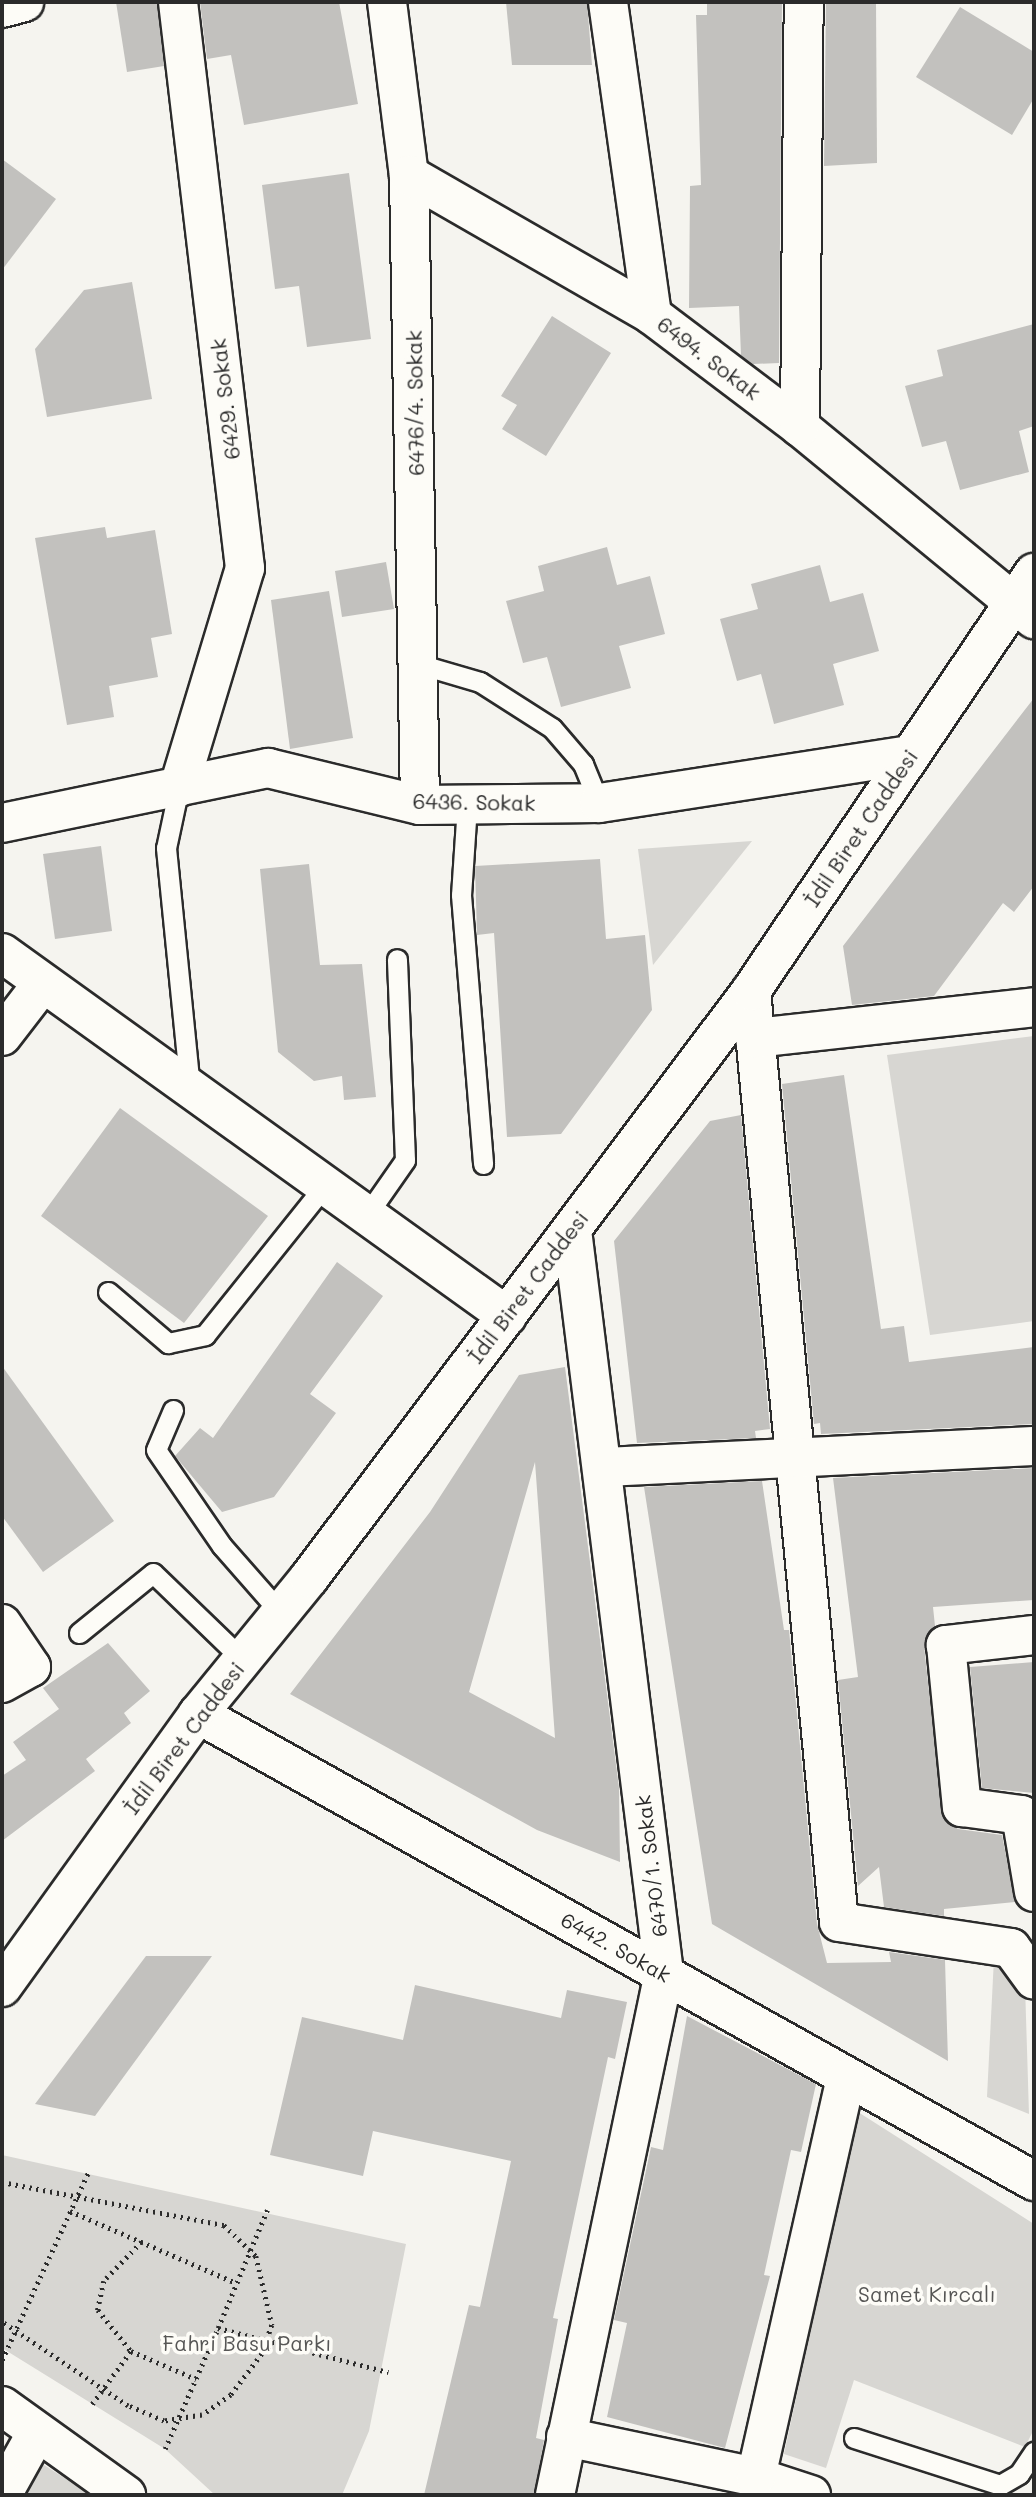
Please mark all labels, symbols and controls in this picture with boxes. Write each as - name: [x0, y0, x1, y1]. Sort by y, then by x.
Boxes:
- street label: 6494. Sokak: [653, 311, 765, 405]
- street label: 6476/4. Sokak: [401, 330, 429, 476]
- street label: 6429. Sokak: [205, 337, 245, 461]
- street label: İdil Biret Caddesi: [799, 745, 923, 911]
- street label: 6436. Sokak: [412, 788, 536, 816]
- street label: İdil Biret Caddesi: [463, 1206, 593, 1368]
- street label: İdil Biret Caddesi: [119, 1657, 249, 1819]
- street label: 6470/1. Sokak: [630, 1794, 672, 1938]
- street label: 6442. Sokak: [557, 1906, 675, 1988]
- park label: Samet Kırcalı: [858, 2281, 996, 2307]
- park label: Fahri Basu Parkı: [162, 2330, 332, 2356]

